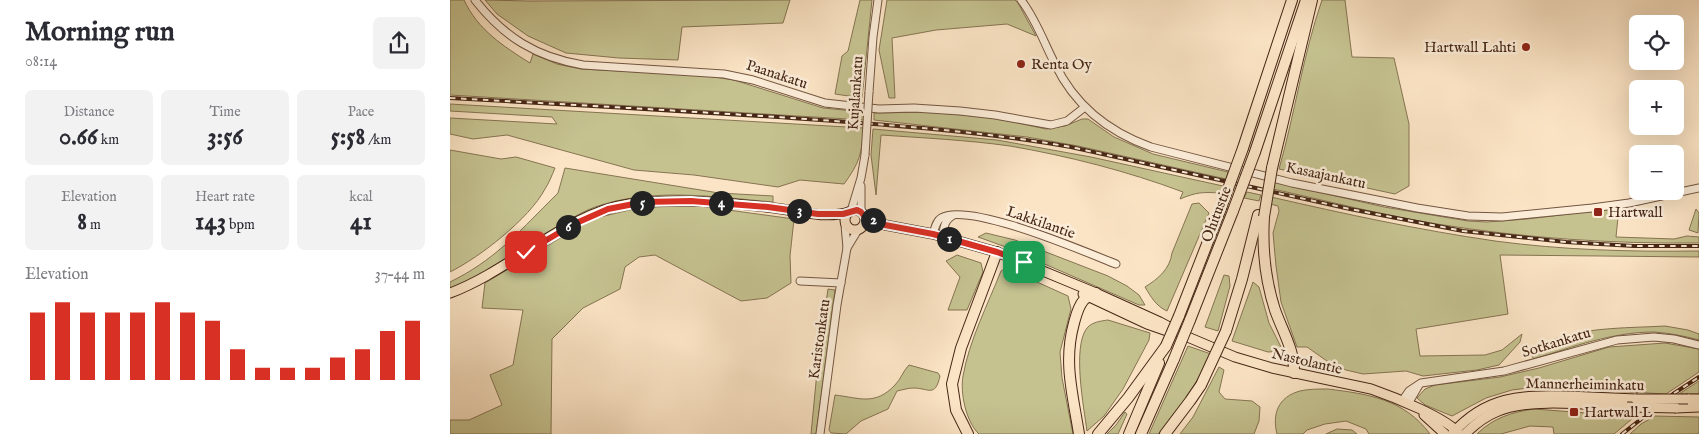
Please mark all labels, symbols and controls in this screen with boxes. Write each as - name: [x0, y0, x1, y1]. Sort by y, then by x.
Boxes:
- text: Morning run: [25, 15, 175, 50]
- map controls: [1629, 15, 1684, 200]
- button: locate: [1629, 15, 1684, 70]
- button: share: [373, 17, 425, 69]
- place label: Hartwall Lahti: [1424, 38, 1516, 57]
- marker: Hartwall Lahti: [1520, 41, 1532, 53]
- text: 08:14: [25, 52, 57, 72]
- street label: Kujalankatu: [843, 55, 868, 131]
- place label: Renta Oy: [1031, 55, 1093, 74]
- street label: Paanakatu: [744, 56, 810, 93]
- marker: Renta Oy: [1015, 58, 1027, 70]
- button: +: [1629, 80, 1684, 135]
- text: Distance: [64, 103, 114, 121]
- text: Time: [209, 103, 241, 121]
- text: Pace: [348, 103, 374, 121]
- text: 0.66: [59, 121, 98, 153]
- text: 3:56: [207, 121, 243, 153]
- text: 5:58: [331, 121, 365, 153]
- text: km: [98, 131, 119, 149]
- text: /km: [365, 131, 391, 149]
- button: −: [1629, 145, 1684, 200]
- street label: Kasaajankatu: [1284, 158, 1368, 193]
- street label: Ohitustie: [1197, 183, 1236, 245]
- text: Elevation: [61, 188, 117, 206]
- text: Heart rate: [195, 188, 255, 206]
- text: kcal: [349, 188, 373, 206]
- pin: 5: [630, 190, 654, 216]
- pin: 4: [708, 190, 734, 216]
- text: 5: [640, 194, 645, 212]
- text: 4: [718, 194, 725, 212]
- pin: 3: [786, 198, 812, 224]
- text: 3: [797, 202, 802, 220]
- street label: Lakkilantie: [1004, 202, 1078, 243]
- place label: Hartwall: [1608, 203, 1663, 222]
- text: 8: [77, 206, 87, 238]
- text: 143: [195, 206, 226, 238]
- text: 41: [350, 206, 372, 238]
- marker: Hartwall: [1592, 206, 1604, 218]
- pin: 2: [860, 208, 886, 232]
- text: 2: [870, 211, 877, 229]
- pin: 6: [556, 214, 580, 240]
- text: m: [87, 216, 101, 234]
- text: bpm: [226, 216, 255, 234]
- text: 6: [566, 218, 571, 236]
- pin: 1: [936, 226, 962, 252]
- text: 1: [947, 230, 952, 248]
- pin: [505, 231, 547, 273]
- icon: check: [512, 238, 540, 266]
- pin: [1003, 241, 1045, 283]
- icon: arrive: [1010, 248, 1038, 276]
- text: Elevation: [25, 265, 88, 285]
- text: 37–44 m: [375, 265, 425, 285]
- street label: Karistonkatu: [804, 298, 835, 380]
- street label: Sotkankatu: [1519, 323, 1593, 362]
- street label: Nastolantie: [1270, 344, 1344, 379]
- street label: Mannerheiminkatu: [1525, 374, 1645, 395]
- place label: Hartwall L: [1584, 403, 1653, 422]
- marker: Hartwall L: [1568, 406, 1580, 418]

